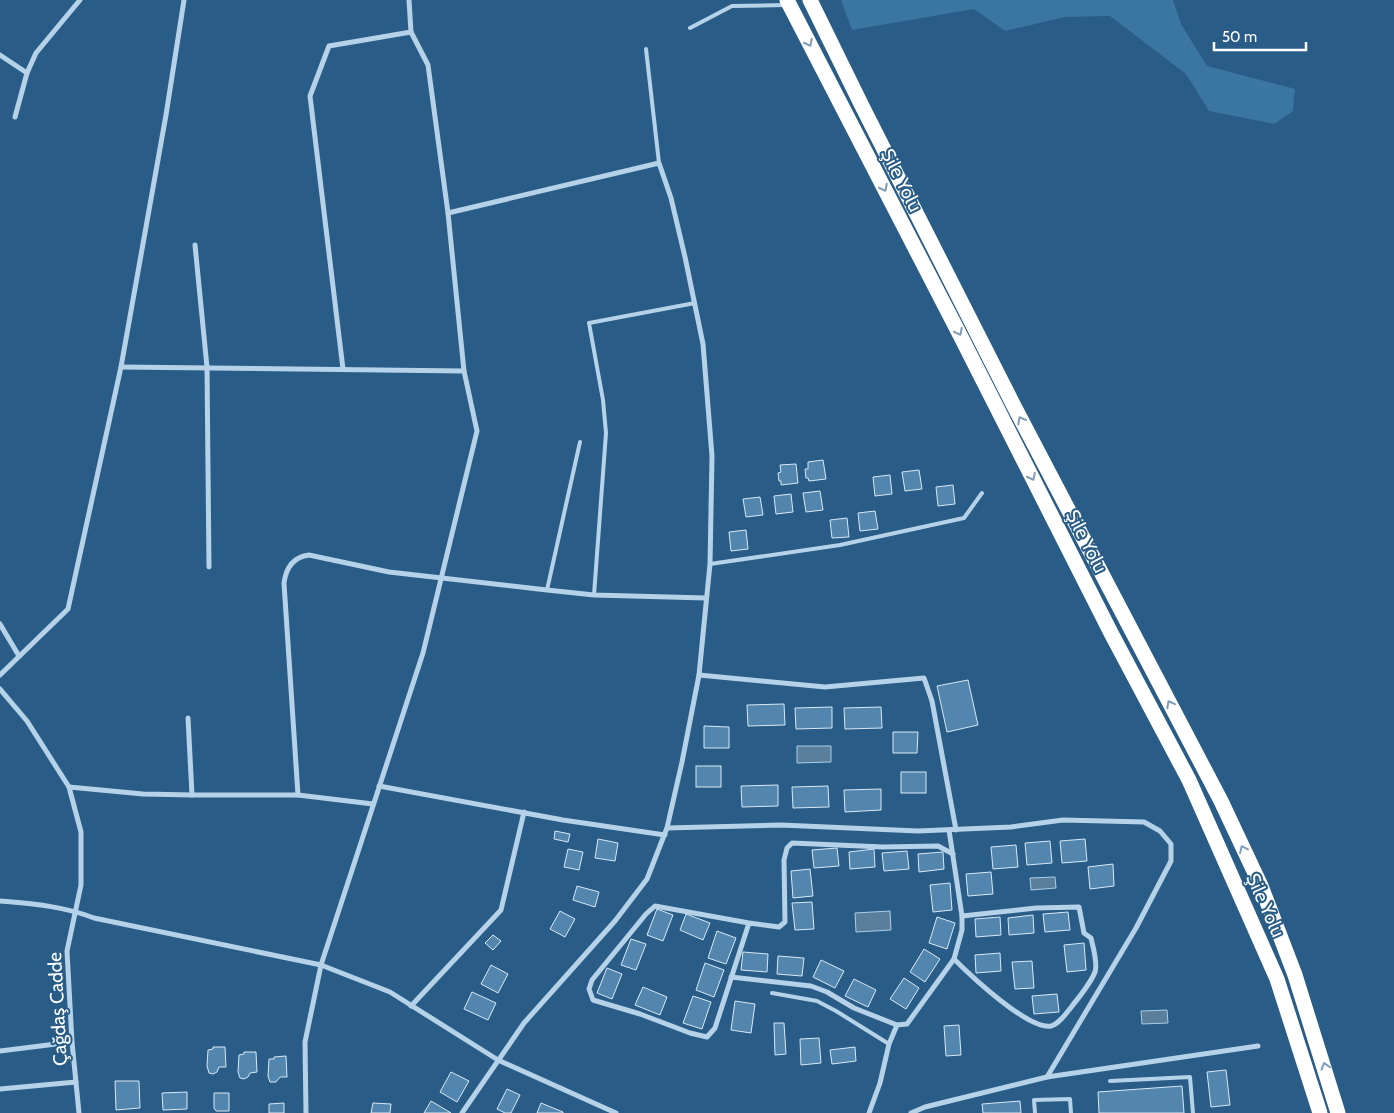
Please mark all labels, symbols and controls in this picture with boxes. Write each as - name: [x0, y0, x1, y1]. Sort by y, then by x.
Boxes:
- scale bar: [1214, 20, 1306, 52]
- text: 50 m: [1222, 28, 1257, 46]
- one-way arrow: [803, 38, 813, 47]
- street label: Şile Yolu: [876, 145, 927, 216]
- one-way arrow: [878, 182, 888, 191]
- one-way arrow: [953, 327, 963, 336]
- one-way arrow: [1017, 417, 1027, 426]
- one-way arrow: [1026, 472, 1036, 481]
- street label: Şile Yolu: [1061, 506, 1112, 577]
- one-way arrow: [1166, 700, 1176, 709]
- one-way arrow: [1239, 845, 1249, 854]
- street label: Şile Yolu: [1241, 870, 1290, 941]
- street label: Çağdaş Cadde: [43, 951, 72, 1066]
- one-way arrow: [1320, 1063, 1330, 1071]

